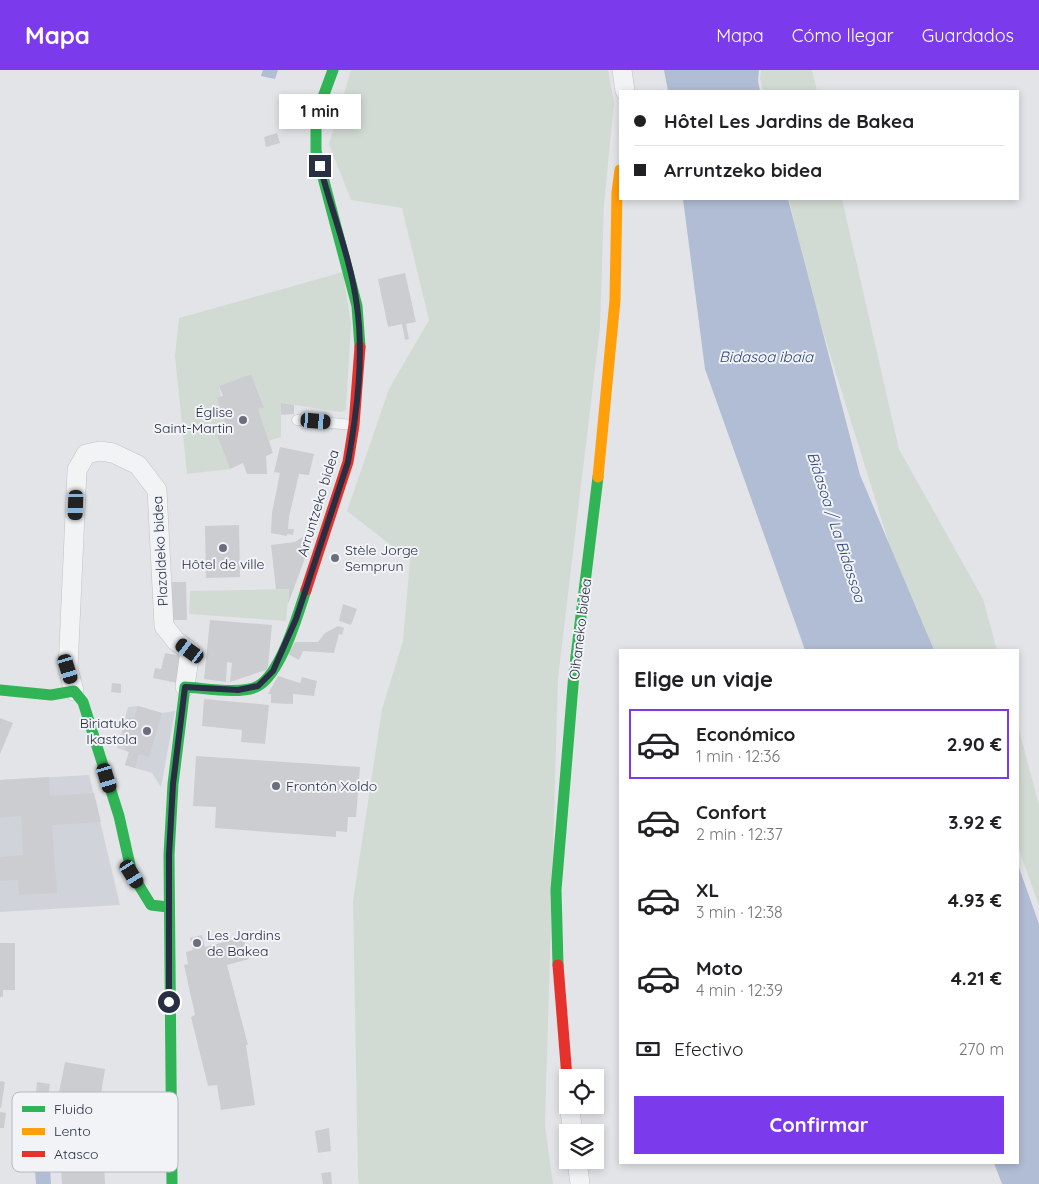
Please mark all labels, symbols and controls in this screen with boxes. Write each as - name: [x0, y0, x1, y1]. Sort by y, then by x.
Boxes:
- text: Mapa: [25, 20, 90, 50]
- text: Mapa: [716, 24, 764, 47]
- text: Cómo llegar: [792, 24, 894, 47]
- text: Guardados: [922, 24, 1014, 47]
- callout: 1 min: [279, 93, 361, 128]
- text: 1 min: [301, 101, 339, 121]
- text: Hôtel Les Jardins de Bakea: [664, 109, 914, 133]
- route end: [309, 155, 331, 177]
- text: Arruntzeko bidea: [664, 158, 822, 182]
- water label: Bidasoa ibaia: [719, 347, 814, 366]
- place label: Église Saint-Martin: [154, 403, 233, 437]
- car: [300, 412, 331, 430]
- marker: Église Saint-Martin: [237, 414, 249, 426]
- street label: Arruntzeko bidea: [293, 447, 343, 559]
- water label: Bidasoa / La Bidassoa: [803, 449, 870, 605]
- car: [67, 490, 84, 520]
- street label: Plazaldeko bidea: [148, 495, 172, 607]
- place label: Stèle Jorge Semprun: [345, 541, 418, 575]
- marker: Hôtel de ville: [217, 542, 229, 554]
- marker: Stèle Jorge Semprun: [329, 552, 341, 564]
- place label: Hôtel de ville: [182, 555, 265, 573]
- street label: Oihaneko bidea: [565, 577, 595, 681]
- car: [173, 636, 206, 666]
- car: [56, 652, 79, 686]
- text: Elige un viaje: [634, 665, 773, 693]
- place label: Biriatuko Ikastola: [80, 714, 137, 748]
- icon: car: [636, 722, 681, 767]
- text: Económico: [696, 722, 795, 746]
- marker: Biriatuko Ikastola: [141, 725, 153, 737]
- text: 2.90 €: [947, 732, 1002, 756]
- text: 1 min · 12:36: [696, 746, 780, 766]
- car: [95, 761, 118, 795]
- place label: Frontón Xoldo: [286, 777, 377, 795]
- marker: Frontón Xoldo: [270, 780, 282, 792]
- icon: car: [636, 800, 681, 845]
- text: Confort: [696, 800, 767, 824]
- text: 3.92 €: [948, 810, 1002, 834]
- text: 2 min · 12:37: [696, 824, 783, 844]
- car: [117, 857, 146, 891]
- icon: car: [636, 878, 681, 923]
- text: XL: [696, 878, 719, 902]
- text: 4.93 €: [948, 888, 1002, 912]
- text: 3 min · 12:38: [696, 902, 783, 922]
- place label: Les Jardins de Bakea: [207, 926, 280, 960]
- marker: Les Jardins de Bakea: [191, 937, 203, 949]
- icon: car: [636, 956, 681, 1001]
- text: Moto: [696, 956, 743, 980]
- text: 4.21 €: [951, 966, 1002, 990]
- text: 4 min · 12:39: [696, 980, 783, 1000]
- route start: [158, 991, 180, 1013]
- icon: cash: [634, 1035, 662, 1063]
- text: Efectivo: [674, 1037, 743, 1061]
- text: 270 m: [959, 1039, 1004, 1059]
- map controls: [559, 1069, 604, 1169]
- button: locate: [559, 1069, 604, 1114]
- legend: [12, 1092, 178, 1172]
- button: Confirmar: [634, 1096, 1004, 1154]
- text: Fluido: [54, 1100, 93, 1118]
- text: Lento: [54, 1122, 91, 1140]
- button: layers: [559, 1124, 604, 1169]
- text: Atasco: [54, 1145, 99, 1163]

